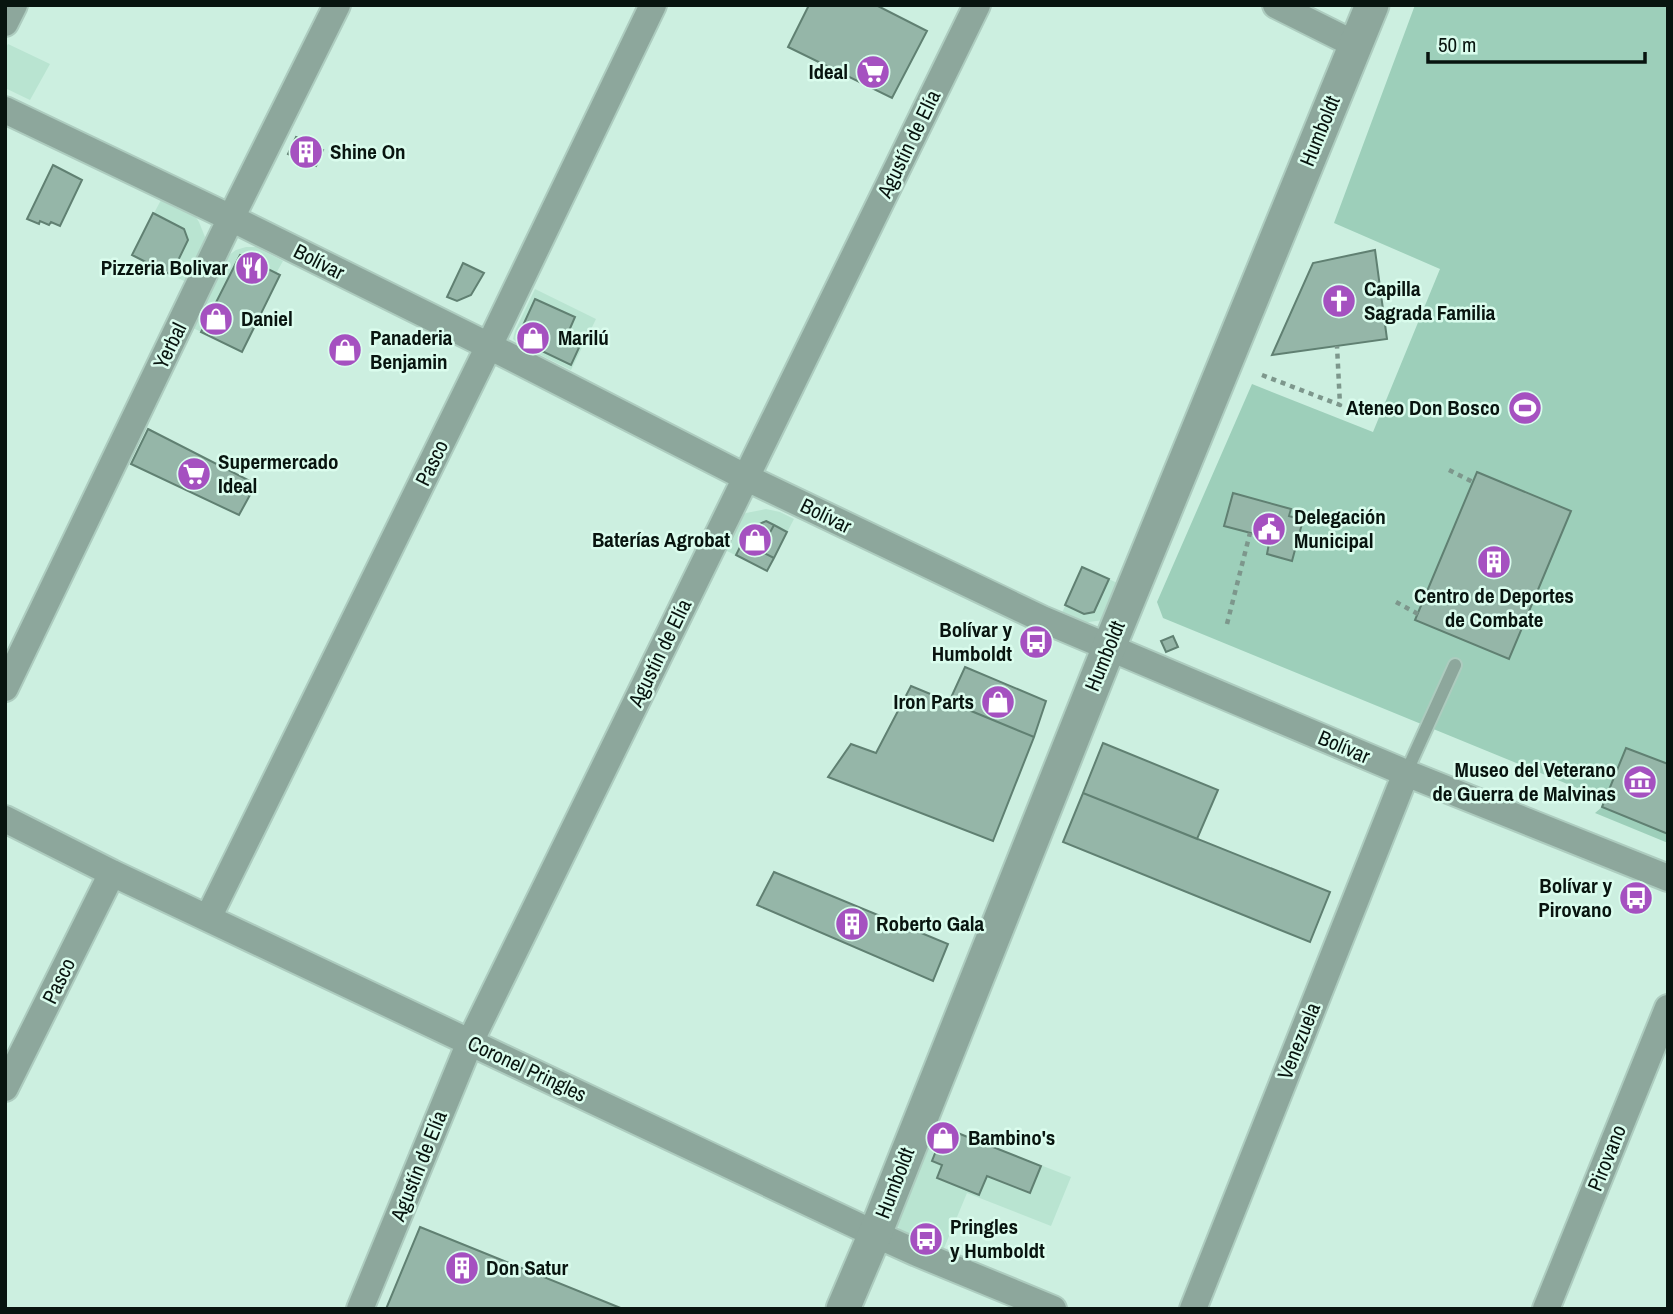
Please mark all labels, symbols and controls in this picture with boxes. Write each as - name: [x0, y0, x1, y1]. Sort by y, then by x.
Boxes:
- scale bar: [1428, 21, 1645, 65]
- text: 50 m: [1438, 30, 1476, 59]
- supermarket icon: Ideal: [854, 53, 892, 91]
- place label: Ideal: [809, 57, 848, 86]
- street label: Agustín de Elía: [869, 85, 947, 204]
- street label: Humboldt: [1292, 91, 1347, 170]
- building icon: Shine On: [287, 133, 325, 171]
- place label: Shine On: [330, 137, 406, 166]
- street label: Bolívar: [289, 236, 350, 287]
- restaurant icon: Pizzeria Bolivar: [233, 249, 271, 287]
- place label: Pizzeria Bolivar: [101, 253, 228, 282]
- place label: Capilla Sagrada Familia: [1364, 274, 1496, 327]
- church icon: Capilla Sagrada Familia: [1320, 282, 1358, 320]
- shop icon: Daniel: [197, 300, 235, 338]
- place label: Daniel: [241, 304, 293, 333]
- street label: Yerbal: [146, 318, 193, 374]
- shop icon: Marilú: [514, 319, 552, 357]
- place label: Panaderia Benjamin: [370, 323, 453, 376]
- place label: Marilú: [558, 323, 609, 352]
- shop icon: Panaderia Benjamin: [326, 331, 364, 369]
- sports icon: Ateneo Don Bosco: [1506, 389, 1544, 427]
- place label: Ateneo Don Bosco: [1346, 393, 1500, 422]
- street label: Pasco: [408, 435, 455, 491]
- place label: Supermercado Ideal: [218, 447, 339, 500]
- supermarket icon: Supermercado Ideal: [175, 455, 213, 493]
- street label: Bolívar: [796, 491, 857, 540]
- place label: Delegación Municipal: [1294, 502, 1386, 555]
- public building icon: Delegación Municipal: [1250, 510, 1288, 548]
- shop icon: Baterías Agrobat: [736, 521, 774, 559]
- place label: Baterías Agrobat: [592, 525, 730, 554]
- building icon: Centro de Deportes de Combate: [1475, 543, 1513, 581]
- place label: Centro de Deportes de Combate: [1414, 581, 1574, 634]
- street label: Agustín de Elía: [620, 594, 698, 713]
- place label: Bolívar y Humboldt: [932, 615, 1012, 668]
- street label: Humboldt: [1077, 616, 1132, 695]
- bus stop icon: Bolívar y Humboldt: [1017, 623, 1055, 661]
- shop icon: Iron Parts: [979, 683, 1017, 721]
- place label: Iron Parts: [894, 687, 974, 716]
- street label: Bolívar: [1314, 723, 1375, 770]
- place label: Museo del Veterano de Guerra de Malvinas: [1432, 755, 1616, 808]
- museum icon: Museo del Veterano de Guerra de Malvinas: [1621, 763, 1659, 801]
- place label: Bolívar y Pirovano: [1538, 871, 1612, 924]
- bus stop icon: Bolívar y Pirovano: [1617, 879, 1655, 917]
- building icon: Roberto Gala: [833, 905, 871, 943]
- place label: Roberto Gala: [876, 909, 985, 938]
- street label: Pasco: [35, 953, 82, 1009]
- street label: Venezuela: [1270, 998, 1327, 1084]
- street label: Coronel Pringles: [463, 1028, 591, 1109]
- street label: Agustín de Elía: [383, 1106, 454, 1226]
- shop icon: Bambino's: [924, 1119, 962, 1157]
- street label: Pirovano: [1580, 1120, 1633, 1195]
- place label: Bambino's: [968, 1123, 1055, 1152]
- street label: Humboldt: [868, 1143, 921, 1222]
- place label: Pringles y Humboldt: [950, 1212, 1045, 1265]
- bus stop icon: Pringles y Humboldt: [907, 1220, 945, 1258]
- building icon: Don Satur: [443, 1249, 481, 1287]
- place label: Don Satur: [486, 1253, 569, 1282]

